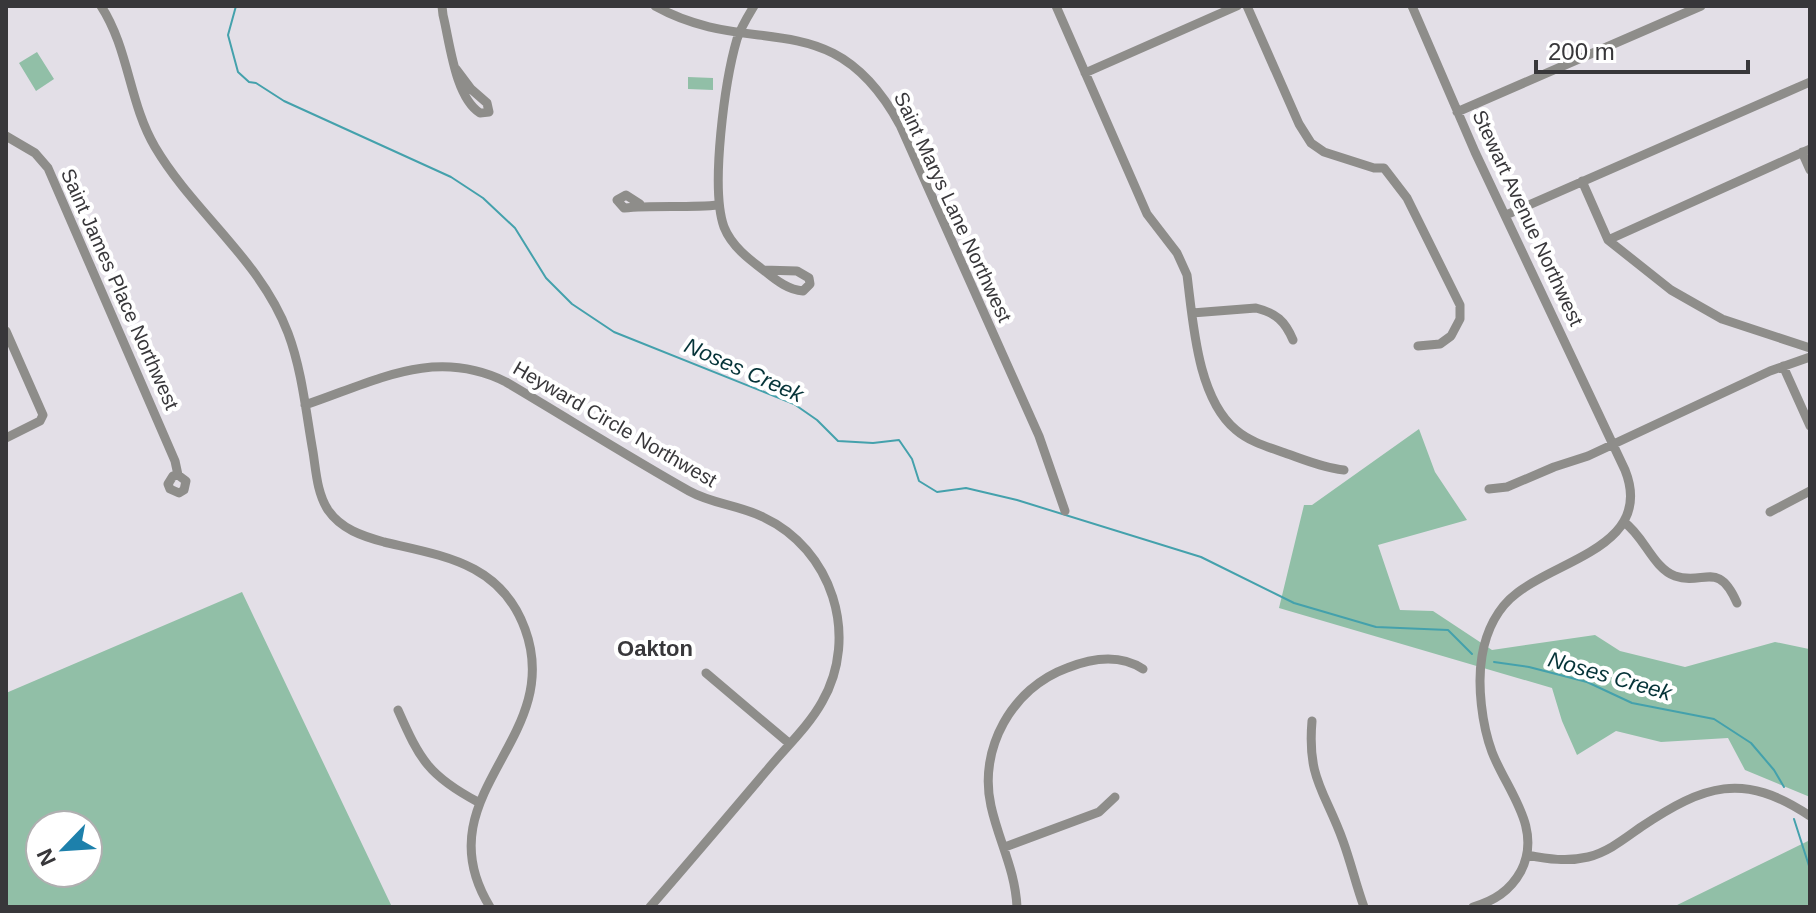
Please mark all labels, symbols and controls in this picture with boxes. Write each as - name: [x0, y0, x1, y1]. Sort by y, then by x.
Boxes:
- scale bar: [1536, 24, 1748, 74]
- text: 200 m: [1548, 38, 1615, 65]
- street label: Saint Marys Lane Northwest: [890, 89, 1016, 326]
- street label: Stewart Avenue Northwest: [1468, 107, 1588, 330]
- street label: Saint James Place Northwest: [57, 165, 183, 413]
- water label: Noses Creek: [681, 333, 808, 408]
- street label: Heyward Circle Northwest: [509, 357, 721, 492]
- district label: Oakton: [617, 636, 693, 661]
- water label: Noses Creek: [1545, 646, 1676, 706]
- north arrow: [24, 809, 104, 889]
- text: N: [32, 845, 61, 870]

